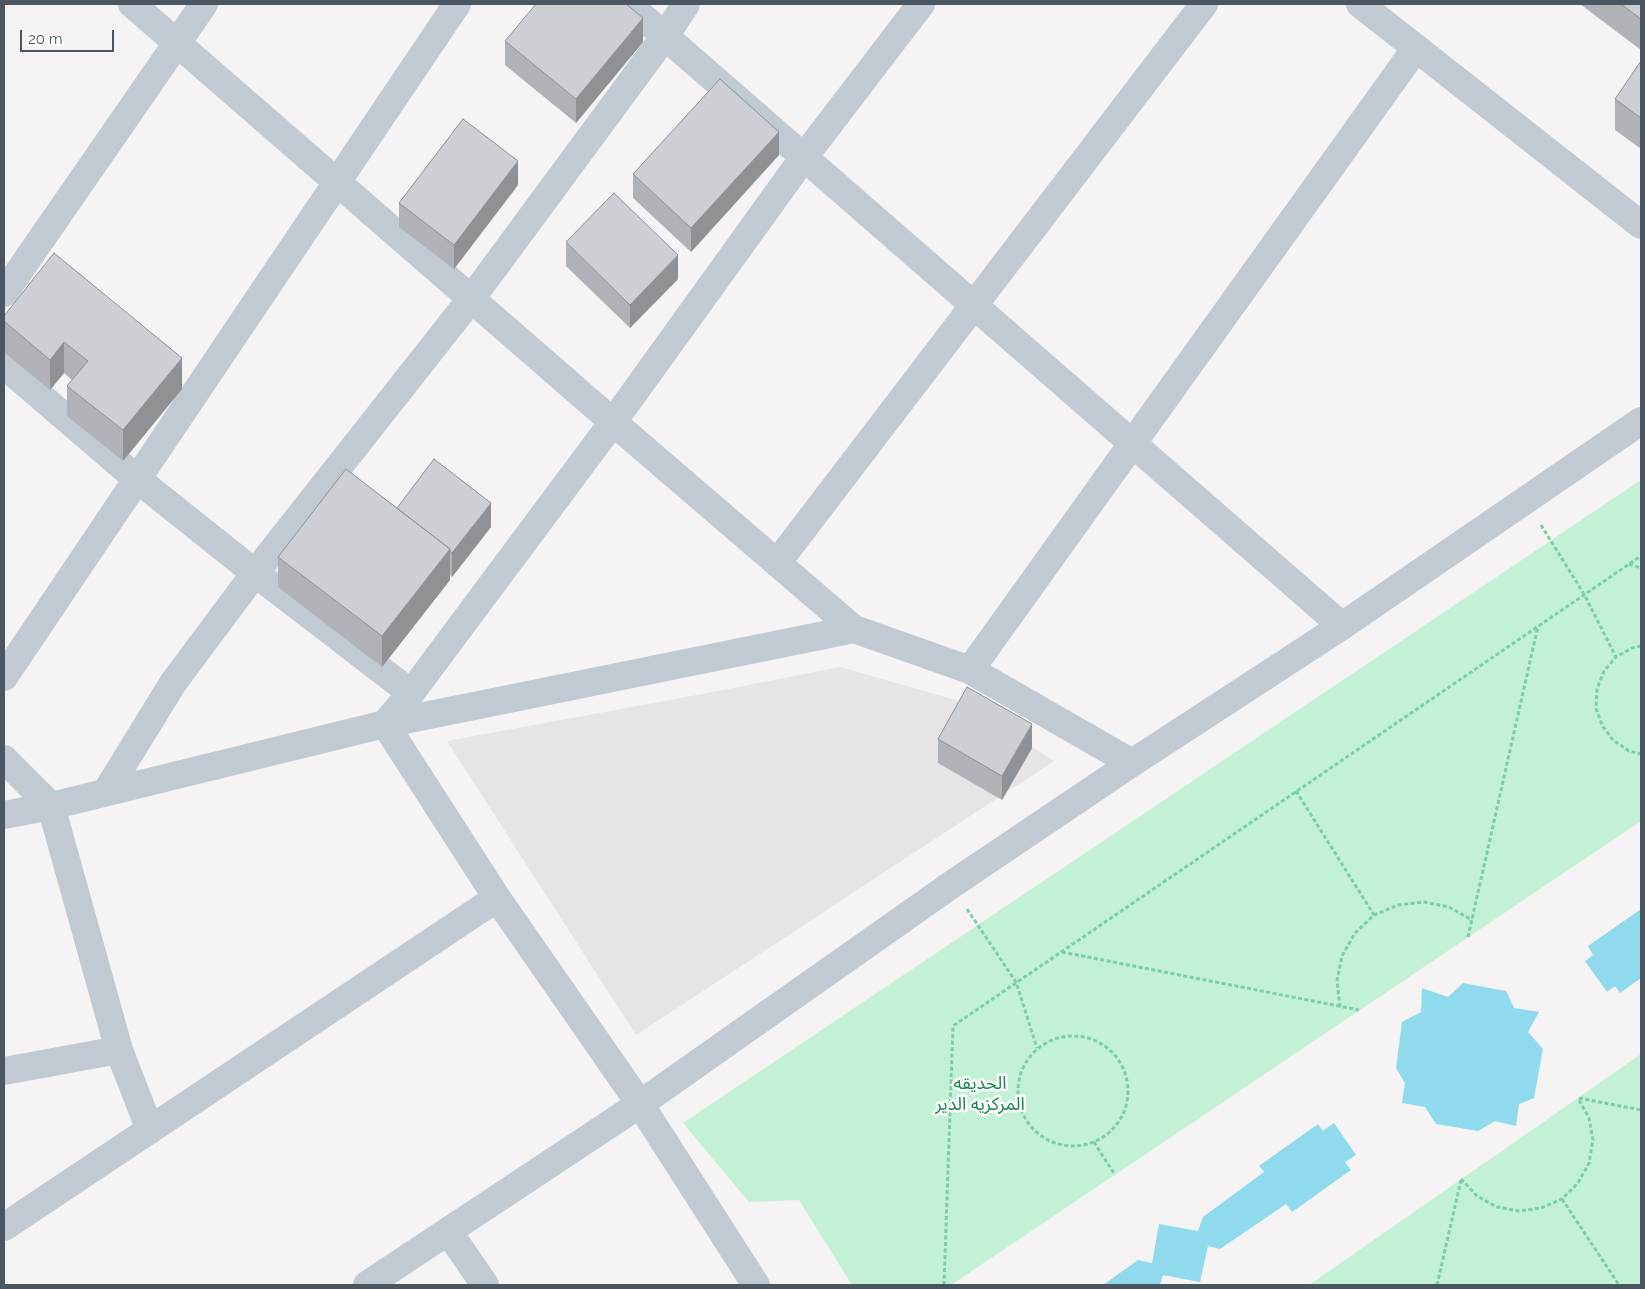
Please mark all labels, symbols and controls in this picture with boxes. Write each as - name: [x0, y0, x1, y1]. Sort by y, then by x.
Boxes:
- scale bar: [22, 20, 116, 52]
- text: 20 m: [28, 30, 63, 48]
- park label: الحديقه المركزيه الدير: [935, 1073, 1025, 1116]

